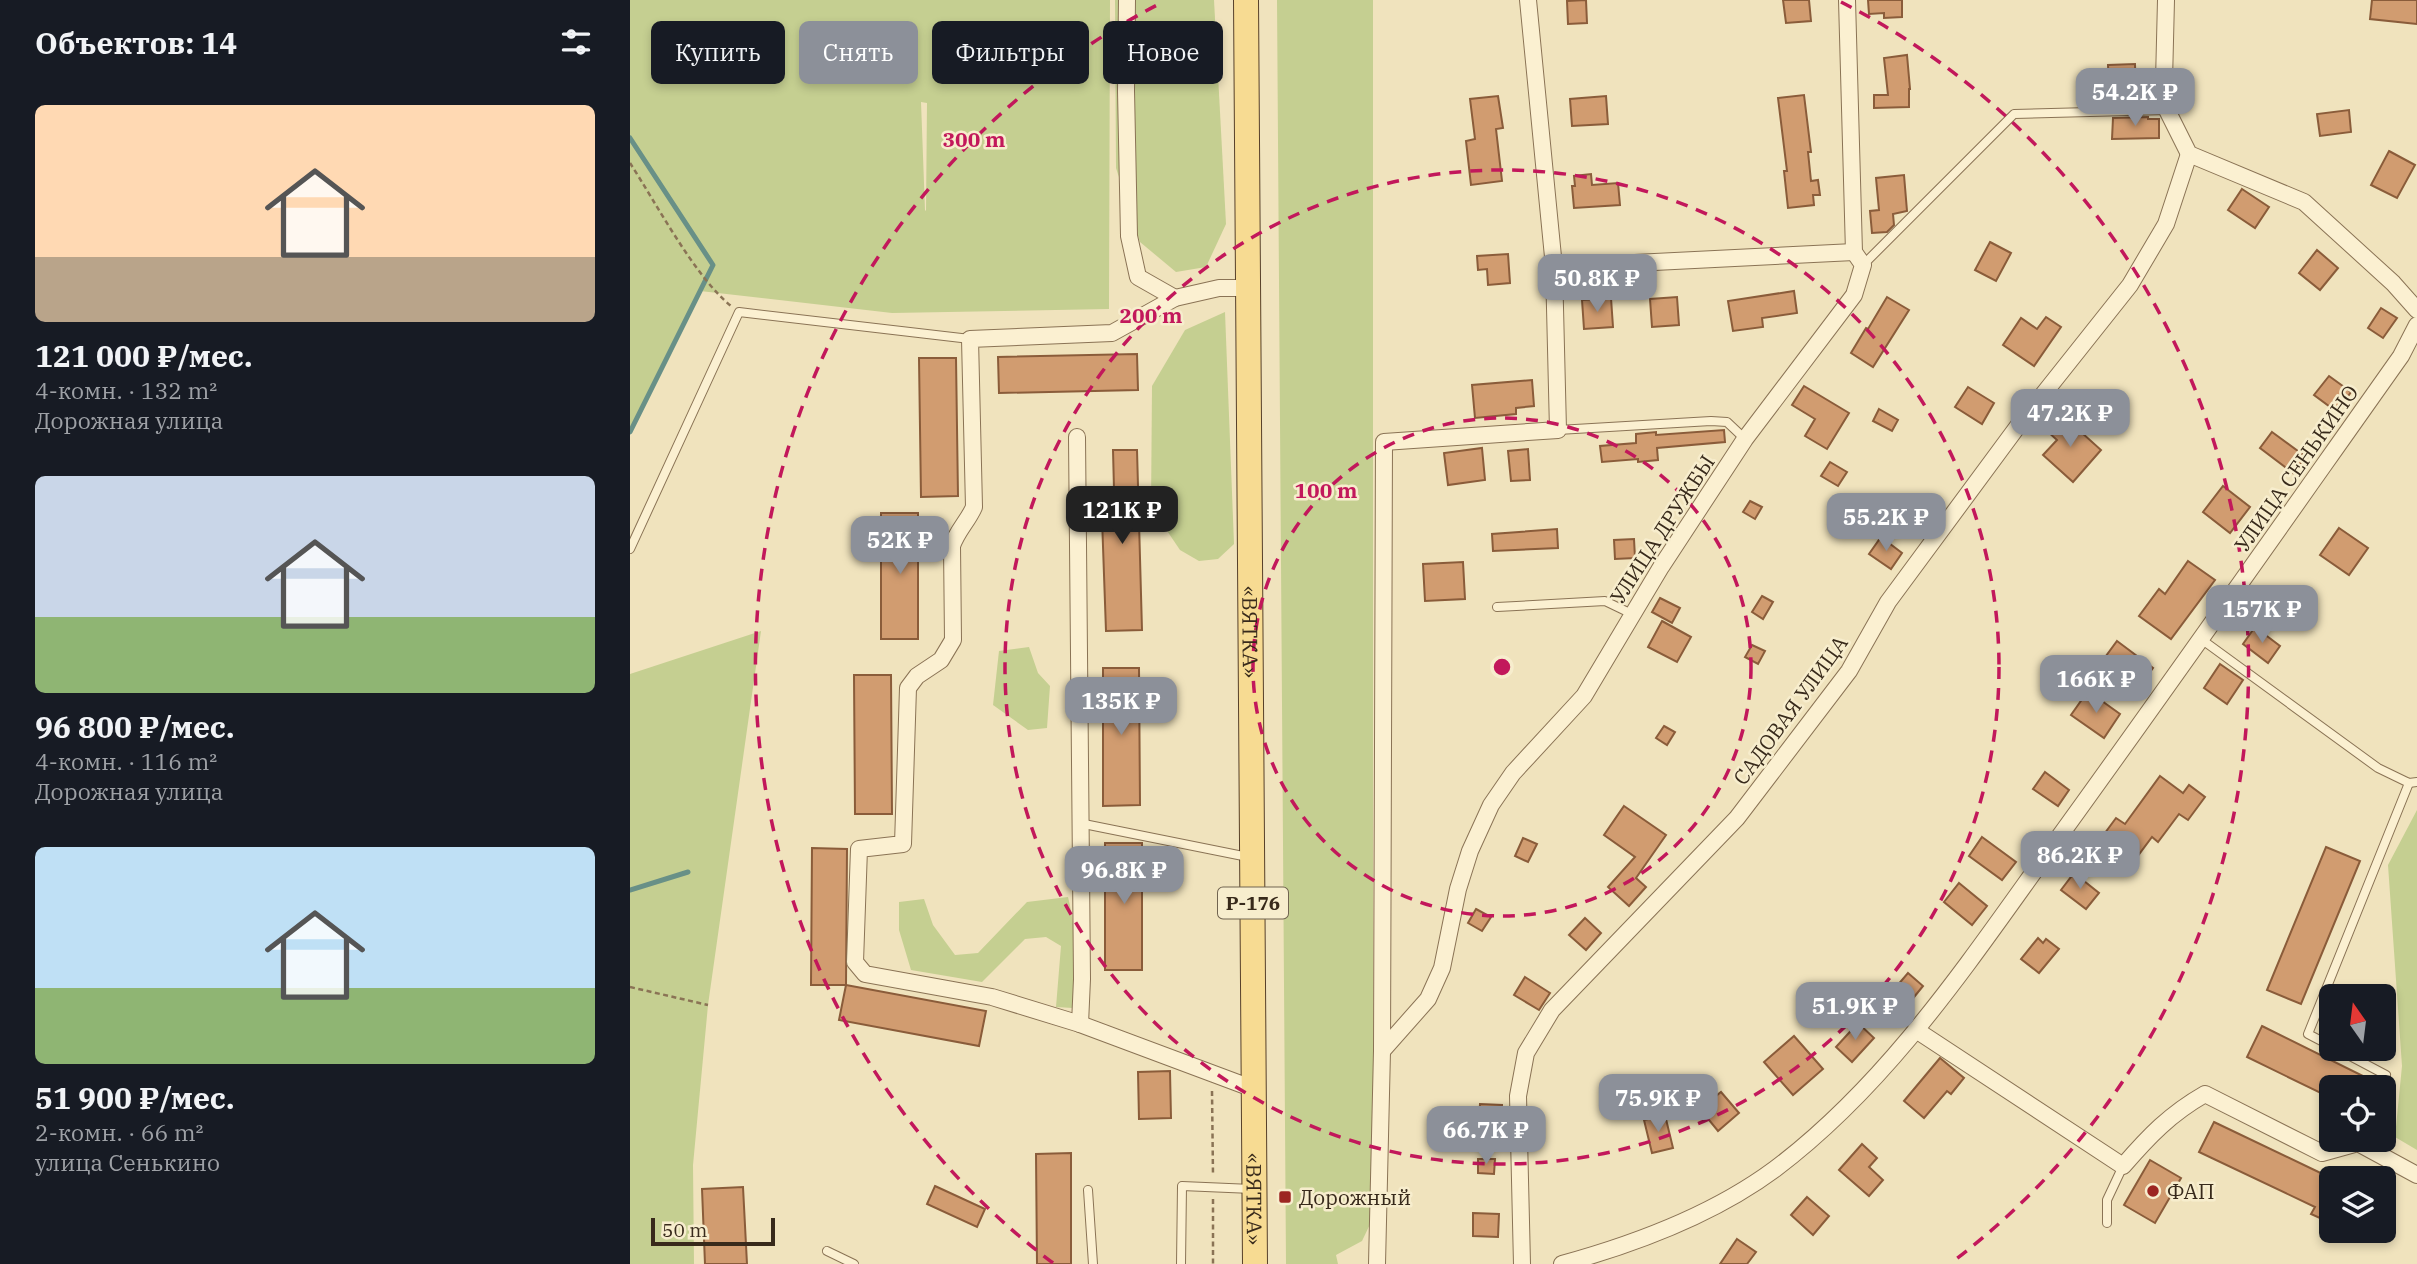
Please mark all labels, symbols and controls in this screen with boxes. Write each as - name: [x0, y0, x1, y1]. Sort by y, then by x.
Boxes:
- chip: Купить: [651, 21, 785, 84]
- chip: Снять: [799, 21, 918, 84]
- chip: Фильтры: [932, 21, 1089, 84]
- chip: Новое: [1103, 21, 1223, 84]
- text: Объектов: 14: [35, 23, 237, 62]
- icon: filters: [557, 23, 595, 61]
- pin: 54.2K ₽: [2070, 68, 2200, 128]
- text: 54.2K ₽: [2092, 76, 2178, 106]
- text: 300 m: [942, 125, 1006, 153]
- icon: home: [252, 150, 378, 276]
- pin: 50.8K ₽: [1532, 254, 1662, 314]
- text: 50.8K ₽: [1554, 262, 1640, 292]
- text: 200 m: [1119, 301, 1183, 329]
- text: 121 000 ₽/мес.: [35, 336, 252, 375]
- text: 4-комн. · 132 m²: [35, 375, 217, 405]
- street label: УЛИЦА СЕНЬКИНО: [2228, 379, 2364, 557]
- pin: 47.2K ₽: [2005, 390, 2135, 449]
- text: 47.2K ₽: [2027, 397, 2113, 427]
- text: Дорожная улица: [35, 405, 223, 435]
- street label: УЛИЦА ДРУЖБЫ: [1603, 449, 1721, 609]
- text: 100 m: [1294, 476, 1358, 504]
- pin: 121K ₽: [1065, 486, 1179, 546]
- text: 121K ₽: [1082, 494, 1162, 524]
- pin: 55.2K ₽: [1821, 494, 1951, 553]
- text: 55.2K ₽: [1843, 501, 1929, 531]
- pin: 52K ₽: [851, 516, 949, 576]
- icon: home: [252, 521, 378, 647]
- text: 52K ₽: [867, 524, 933, 554]
- street label: «ВЯТКА»: [1236, 586, 1265, 678]
- pin: 157K ₽: [2205, 586, 2319, 645]
- text: 157K ₽: [2222, 593, 2302, 623]
- street label: САДОВАЯ УЛИЦА: [1726, 629, 1854, 790]
- centre of rings: [1490, 655, 1514, 679]
- pin: 166K ₽: [2039, 656, 2153, 715]
- text: 166K ₽: [2056, 663, 2136, 693]
- pin: 135K ₽: [1064, 678, 1178, 737]
- text: 135K ₽: [1081, 685, 1161, 715]
- text: 96 800 ₽/мес.: [35, 707, 234, 746]
- text: 4-комн. · 116 m²: [35, 746, 217, 776]
- text: Дорожная улица: [35, 776, 223, 806]
- pin: 86.2K ₽: [2015, 832, 2145, 891]
- text: 86.2K ₽: [2037, 839, 2123, 869]
- pin: 96.8K ₽: [1059, 846, 1189, 906]
- text: 96.8K ₽: [1081, 854, 1167, 884]
- road number: Р-176: [1218, 888, 1288, 918]
- icon: home: [252, 892, 378, 1018]
- pin: 51.9K ₽: [1790, 982, 1920, 1042]
- north arrow: [2319, 984, 2396, 1060]
- map controls: [2319, 984, 2396, 1243]
- text: 51.9K ₽: [1812, 990, 1898, 1020]
- pin: 75.9K ₽: [1593, 1074, 1723, 1134]
- button: locate: [2319, 1075, 2396, 1152]
- text: 51 900 ₽/мес.: [35, 1078, 234, 1117]
- text: 75.9K ₽: [1615, 1082, 1701, 1112]
- pin: 66.7K ₽: [1421, 1106, 1551, 1166]
- text: 66.7K ₽: [1443, 1114, 1529, 1144]
- text: 2-комн. · 66 m²: [35, 1117, 204, 1147]
- text: улица Сенькино: [35, 1147, 220, 1177]
- street label: «ВЯТКА»: [1240, 1153, 1269, 1245]
- button: layers: [2319, 1166, 2396, 1243]
- place label: ФАП: [2167, 1177, 2214, 1205]
- place label: Дорожный: [1299, 1183, 1411, 1211]
- marker: ФАП: [2145, 1183, 2161, 1199]
- marker: Дорожный: [1277, 1189, 1293, 1205]
- scale bar: [651, 1215, 775, 1247]
- text: 50 m: [662, 1218, 707, 1242]

